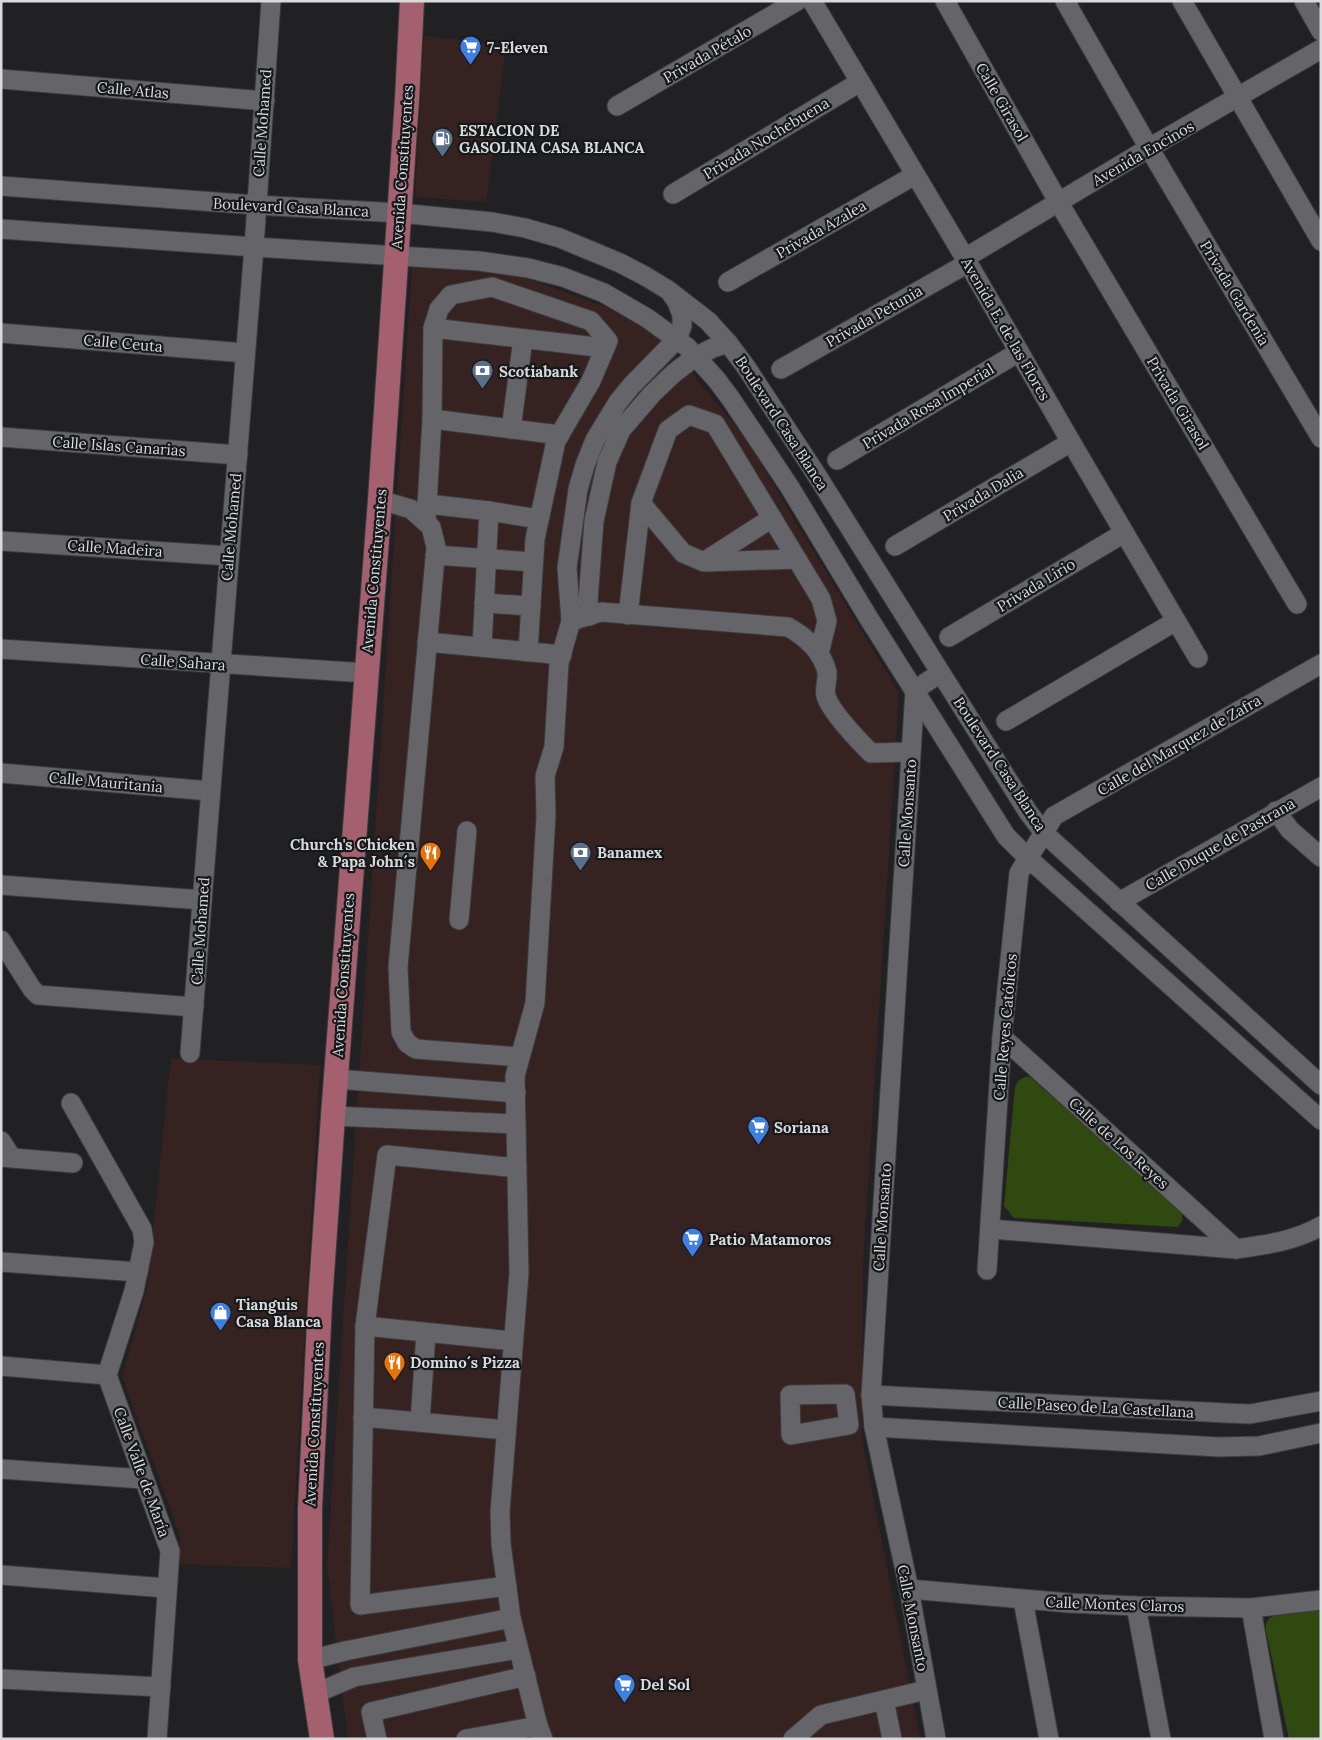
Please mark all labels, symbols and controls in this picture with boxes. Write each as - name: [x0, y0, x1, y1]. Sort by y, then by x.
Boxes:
- street label: Privada Pétalo: [659, 21, 755, 87]
- supermarket icon: 7-Eleven: [459, 35, 483, 66]
- place label: 7-Eleven: [487, 38, 549, 57]
- street label: Calle Girasol: [972, 59, 1032, 145]
- street label: Calle Mohamed: [249, 68, 275, 178]
- street label: Calle Atlas: [96, 77, 170, 103]
- street label: Avenida Constituyentes: [387, 84, 417, 251]
- street label: Privada Nochebuena: [700, 93, 833, 183]
- street label: Avenida Encinos: [1088, 116, 1197, 190]
- place label: ESTACION DE GASOLINA CASA BLANCA: [459, 121, 645, 157]
- fuel station icon: ESTACION DE GASOLINA CASA BLANCA: [431, 127, 455, 158]
- street label: Boulevard Casa Blanca: [212, 193, 370, 221]
- street label: Privada Azalea: [773, 195, 870, 262]
- street label: Privada Gardenia: [1196, 237, 1274, 349]
- street label: Avenida E. de las Flores: [957, 253, 1055, 404]
- street label: Privada Petunia: [822, 281, 926, 351]
- street label: Calle Ceuta: [83, 330, 164, 356]
- street label: Boulevard Casa Blanca: [731, 352, 833, 494]
- street label: Privada Girasol: [1143, 353, 1213, 453]
- bank icon: Scotiabank: [471, 359, 495, 390]
- street label: Privada Rosa Imperial: [859, 359, 997, 453]
- place label: Scotiabank: [499, 362, 578, 381]
- street label: Calle Islas Canarias: [52, 432, 186, 460]
- street label: Privada Dalia: [939, 462, 1027, 525]
- street label: Calle Mohamed: [217, 472, 245, 582]
- street label: Avenida Constituyentes: [357, 488, 391, 655]
- street label: Calle Madeira: [67, 535, 164, 561]
- street label: Privada Lirio: [993, 554, 1079, 616]
- street label: Calle Sahara: [140, 650, 227, 674]
- street label: Calle del Marquez de Zafra: [1094, 690, 1264, 800]
- street label: Boulevard Casa Blanca: [949, 693, 1051, 835]
- street label: Calle Monsanto: [894, 758, 920, 868]
- street label: Calle Mauritania: [48, 768, 164, 796]
- street label: Calle Duque de Pastrana: [1142, 793, 1298, 895]
- place label: Church's Chicken & Papa John´s: [290, 835, 415, 871]
- bank icon: Banamex: [569, 840, 593, 871]
- restaurant icon: Church's Chicken & Papa John´s: [419, 841, 443, 872]
- place label: Banamex: [597, 843, 662, 862]
- street label: Calle Mohamed: [187, 876, 213, 986]
- street label: Avenida Constituyentes: [328, 892, 358, 1059]
- street label: Calle Reyes Católicos: [989, 953, 1021, 1101]
- street label: Calle de Los Reyes: [1065, 1093, 1173, 1193]
- supermarket icon: Soriana: [746, 1115, 770, 1146]
- place label: Soriana: [774, 1118, 829, 1137]
- street label: Calle Monsanto: [869, 1162, 895, 1272]
- supermarket icon: Patio Matamoros: [681, 1227, 705, 1258]
- place label: Patio Matamoros: [709, 1230, 831, 1249]
- place label: Tianguis Casa Blanca: [236, 1295, 321, 1331]
- shop icon: Tianguis Casa Blanca: [208, 1301, 232, 1332]
- street label: Avenida Constituyentes: [300, 1341, 328, 1508]
- restaurant icon: Domino´s Pizza: [382, 1350, 406, 1381]
- place label: Domino´s Pizza: [410, 1353, 520, 1372]
- street label: Calle Paseo de La Castellana: [997, 1392, 1195, 1422]
- street label: Calle Valle de María: [110, 1404, 174, 1540]
- street label: Calle Monsanto: [893, 1563, 933, 1673]
- street label: Calle Montes Claros: [1045, 1592, 1185, 1616]
- supermarket icon: Del Sol: [612, 1672, 636, 1703]
- place label: Del Sol: [640, 1675, 690, 1694]

